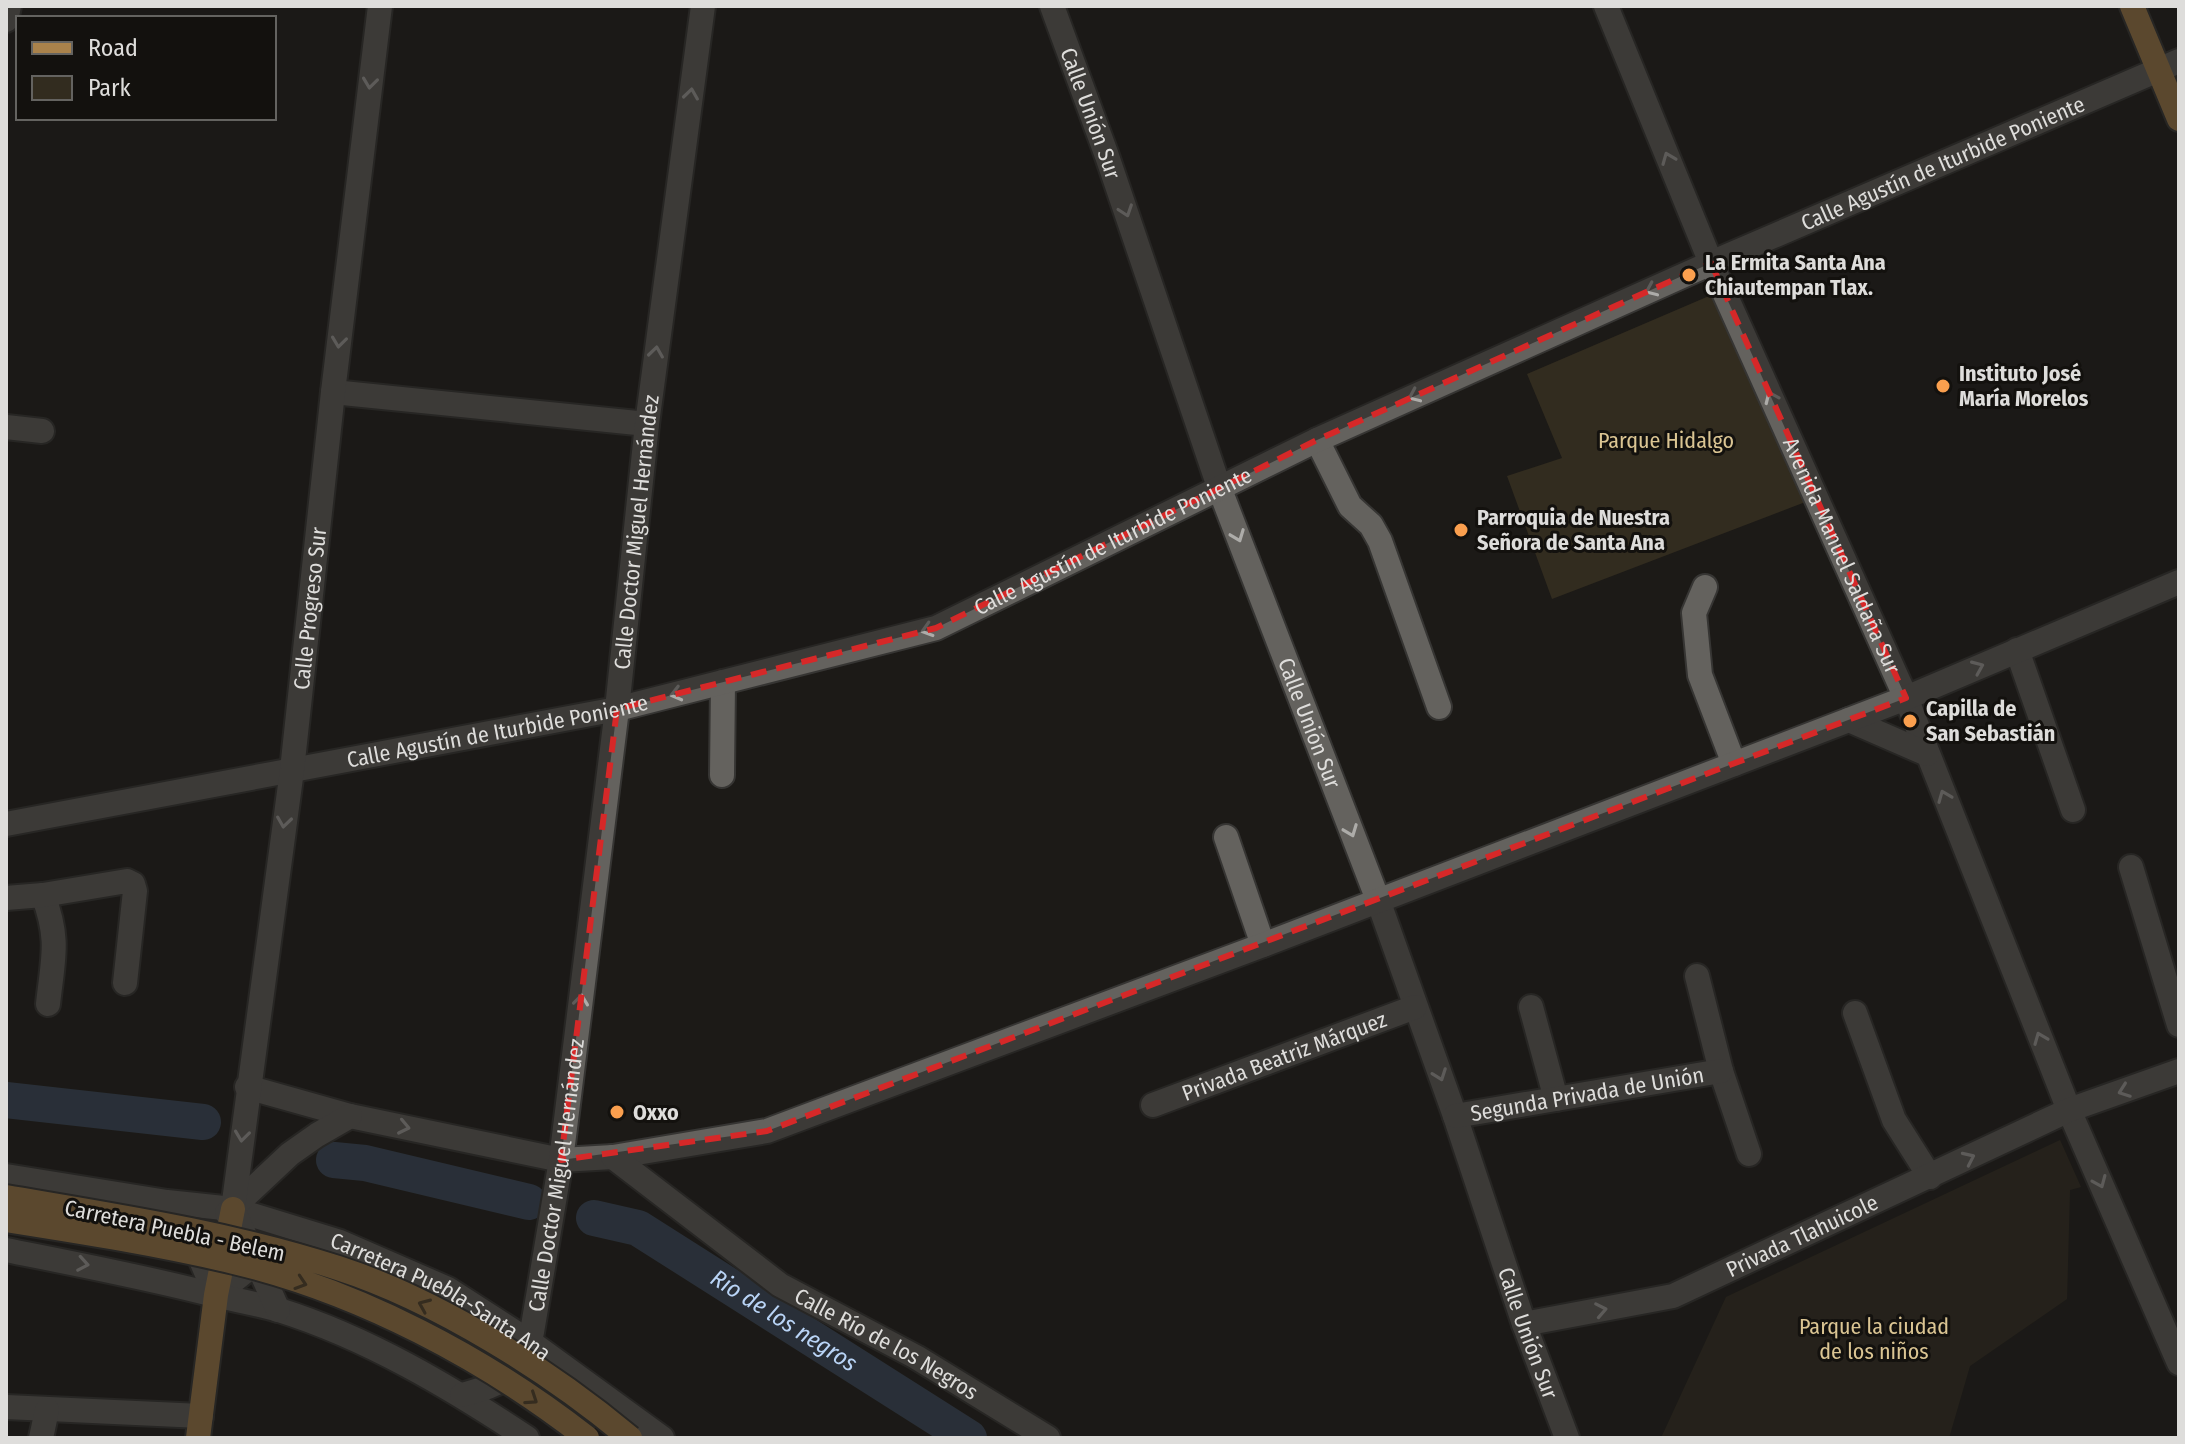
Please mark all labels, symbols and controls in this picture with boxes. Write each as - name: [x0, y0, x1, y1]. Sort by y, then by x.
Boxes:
- legend: [16, 16, 276, 120]
- text: Road: [88, 34, 138, 62]
- street label: Calle Unión Sur: [1054, 44, 1127, 183]
- text: Park: [88, 74, 131, 102]
- one-way arrow: [362, 77, 379, 90]
- one-way arrow: [682, 88, 699, 101]
- street label: Calle Agustín de Iturbide Poniente: [1797, 90, 2089, 237]
- one-way arrow: [1662, 152, 1678, 166]
- one-way arrow: [1116, 203, 1132, 217]
- place label: La Ermita Santa Ana Chiautempan Tlax.: [1705, 249, 1886, 301]
- marker: La Ermita Santa Ana Chiautempan Tlax.: [1680, 266, 1698, 284]
- one-way arrow: [1645, 280, 1660, 296]
- one-way arrow: [331, 335, 348, 348]
- one-way arrow: [647, 345, 664, 359]
- place label: Instituto José María Morelos: [1959, 360, 2089, 412]
- marker: Instituto José María Morelos: [1934, 377, 1952, 395]
- one-way arrow: [1408, 387, 1422, 403]
- one-way arrow: [1765, 390, 1781, 405]
- street label: Calle Doctor Miguel Hernández: [608, 393, 665, 671]
- park label: Parque Hidalgo: [1598, 427, 1734, 454]
- street label: Avenida Manuel Saldaña Sur: [1777, 433, 1906, 678]
- street label: Calle Agustín de Iturbide Poniente: [970, 461, 1256, 621]
- place label: Parroquia de Nuestra Señora de Santa Ana: [1477, 504, 1670, 556]
- marker: Parroquia de Nuestra Señora de Santa Ana: [1452, 521, 1470, 539]
- street label: Calle Progreso Sur: [288, 526, 332, 691]
- one-way arrow: [1228, 528, 1245, 542]
- one-way arrow: [921, 621, 935, 637]
- street label: Calle Unión Sur: [1272, 654, 1347, 792]
- one-way arrow: [1970, 661, 1984, 677]
- one-way arrow: [669, 684, 683, 701]
- street label: Calle Agustín de Iturbide Poniente: [345, 689, 651, 774]
- place label: Capilla de San Sebastián: [1926, 695, 2055, 747]
- marker: Capilla de San Sebastián: [1901, 712, 1919, 730]
- one-way arrow: [1937, 790, 1954, 804]
- one-way arrow: [276, 816, 293, 829]
- one-way arrow: [1341, 823, 1358, 837]
- one-way arrow: [572, 993, 589, 1006]
- street label: Privada Beatriz Márquez: [1178, 1006, 1391, 1107]
- one-way arrow: [2033, 1032, 2050, 1046]
- street label: Calle Doctor Miguel Hernández: [523, 1037, 590, 1314]
- street label: Segunda Privada de Unión: [1468, 1061, 1706, 1127]
- one-way arrow: [1431, 1067, 1447, 1081]
- one-way arrow: [2118, 1081, 2132, 1097]
- place label: Oxxo: [633, 1099, 679, 1126]
- marker: Oxxo: [608, 1103, 626, 1121]
- one-way arrow: [397, 1118, 410, 1135]
- one-way arrow: [233, 1129, 250, 1142]
- one-way arrow: [1960, 1152, 1975, 1168]
- one-way arrow: [2091, 1174, 2107, 1188]
- street label: Privada Tlahuicole: [1722, 1189, 1882, 1283]
- street label: Carretera Puebla - Belem: [62, 1194, 287, 1267]
- street label: Carretera Puebla-Santa Ana: [327, 1227, 556, 1367]
- one-way arrow: [76, 1255, 90, 1272]
- water label: Rio de los negros: [706, 1264, 862, 1377]
- street label: Calle Unión Sur: [1492, 1264, 1564, 1403]
- one-way arrow: [293, 1274, 307, 1290]
- street label: Calle Río de los Negros: [790, 1282, 983, 1406]
- one-way arrow: [418, 1298, 433, 1314]
- one-way arrow: [1593, 1302, 1607, 1319]
- park label: Parque la ciudad de los niños: [1799, 1313, 1949, 1365]
- one-way arrow: [524, 1389, 538, 1404]

